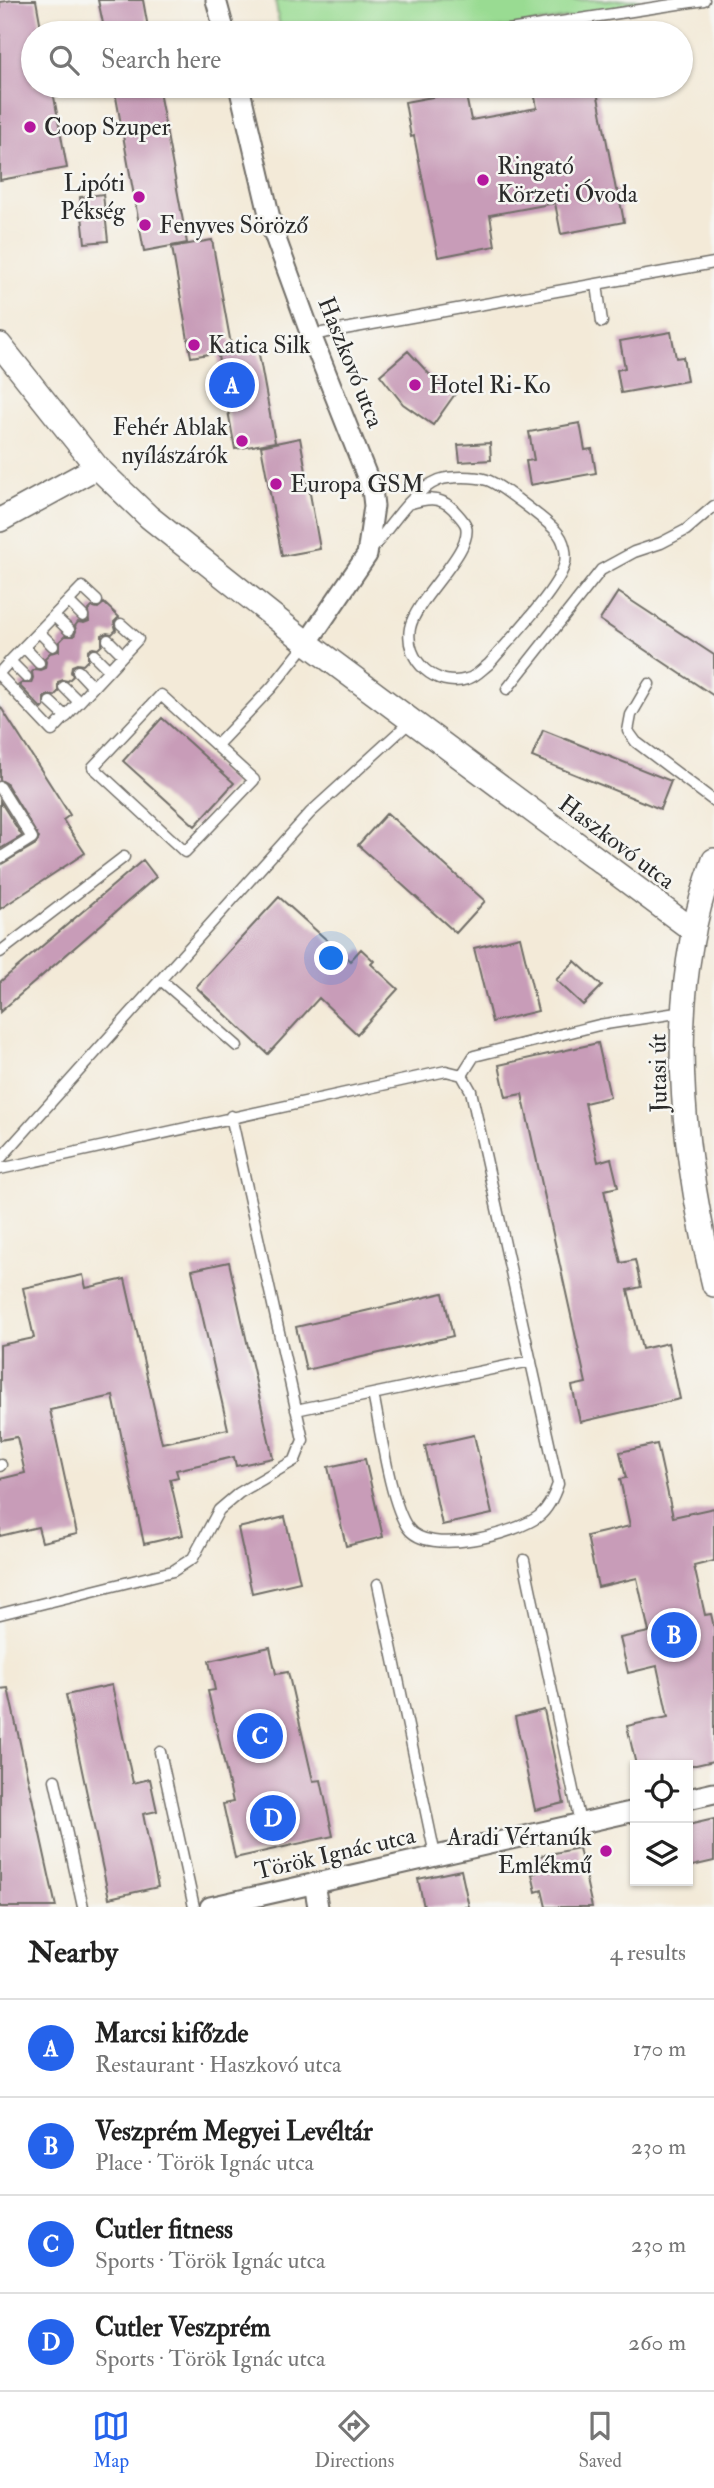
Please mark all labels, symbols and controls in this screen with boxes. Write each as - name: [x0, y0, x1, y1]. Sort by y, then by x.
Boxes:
- search box: [21, 21, 693, 98]
- icon: search: [45, 41, 83, 79]
- text: Search here: [101, 44, 221, 76]
- place label: Coop Szuper: [44, 112, 170, 143]
- marker: Coop Szuper: [22, 119, 38, 135]
- place label: Ringató Körzeti Óvoda: [497, 151, 639, 210]
- place label: Lipóti Pékség: [60, 168, 126, 227]
- marker: Ringató Körzeti Óvoda: [475, 172, 491, 188]
- marker: Lipóti Pékség: [131, 189, 147, 205]
- place label: Fenyves Söröző: [159, 210, 309, 241]
- marker: Fenyves Söröző: [137, 217, 153, 233]
- street label: Haszkovó utca: [310, 292, 391, 433]
- place label: Katica Silk: [208, 330, 311, 361]
- marker: Katica Silk: [186, 337, 202, 353]
- pin: A: [209, 359, 255, 411]
- place label: Hotel Ri-Ko: [429, 370, 551, 401]
- marker: Hotel Ri-Ko: [407, 377, 423, 393]
- place label: Fehér Ablak nyílászárók: [112, 412, 229, 471]
- marker: Fehér Ablak nyílászárók: [234, 433, 250, 449]
- place label: Europa GSM: [290, 469, 424, 500]
- marker: Europa GSM: [268, 476, 284, 492]
- street label: Haszkovó utca: [552, 788, 682, 897]
- your location: [314, 941, 348, 975]
- street label: Jutasi út: [642, 1033, 675, 1114]
- pin: B: [651, 1609, 697, 1661]
- pin: C: [237, 1710, 283, 1762]
- map controls: [630, 1760, 693, 1886]
- button: locate: [630, 1760, 693, 1823]
- pin: D: [250, 1792, 296, 1844]
- street label: Török Ignác utca: [252, 1820, 419, 1887]
- place label: Aradi Vértanúk Emlékmű: [446, 1822, 593, 1881]
- button: layers: [630, 1823, 693, 1886]
- marker: Aradi Vértanúk Emlékmű: [598, 1843, 614, 1859]
- text: Nearby: [28, 1934, 118, 1971]
- text: 4 results: [610, 1938, 686, 1967]
- text: Marcsi kifőzde: [95, 2018, 248, 2050]
- text: A: [44, 2034, 58, 2063]
- text: 170 m: [633, 2034, 686, 2063]
- text: Restaurant · Haszkovó utca: [95, 2050, 341, 2079]
- text: Veszprém Megyei Levéltár: [95, 2116, 373, 2148]
- text: B: [43, 2132, 59, 2161]
- text: 230 m: [631, 2132, 686, 2161]
- text: Place · Török Ignác utca: [95, 2148, 314, 2177]
- text: Cutler fitness: [95, 2214, 233, 2246]
- text: C: [43, 2230, 59, 2259]
- text: 230 m: [631, 2230, 686, 2259]
- text: Sports · Török Ignác utca: [95, 2246, 326, 2275]
- text: Cutler Veszprém: [95, 2312, 271, 2344]
- text: D: [42, 2328, 60, 2357]
- text: 260 m: [628, 2328, 686, 2357]
- text: Sports · Török Ignác utca: [95, 2344, 326, 2373]
- tab: Map: [92, 2407, 130, 2473]
- tab: Directions: [314, 2407, 394, 2473]
- tab: Saved: [578, 2407, 622, 2473]

